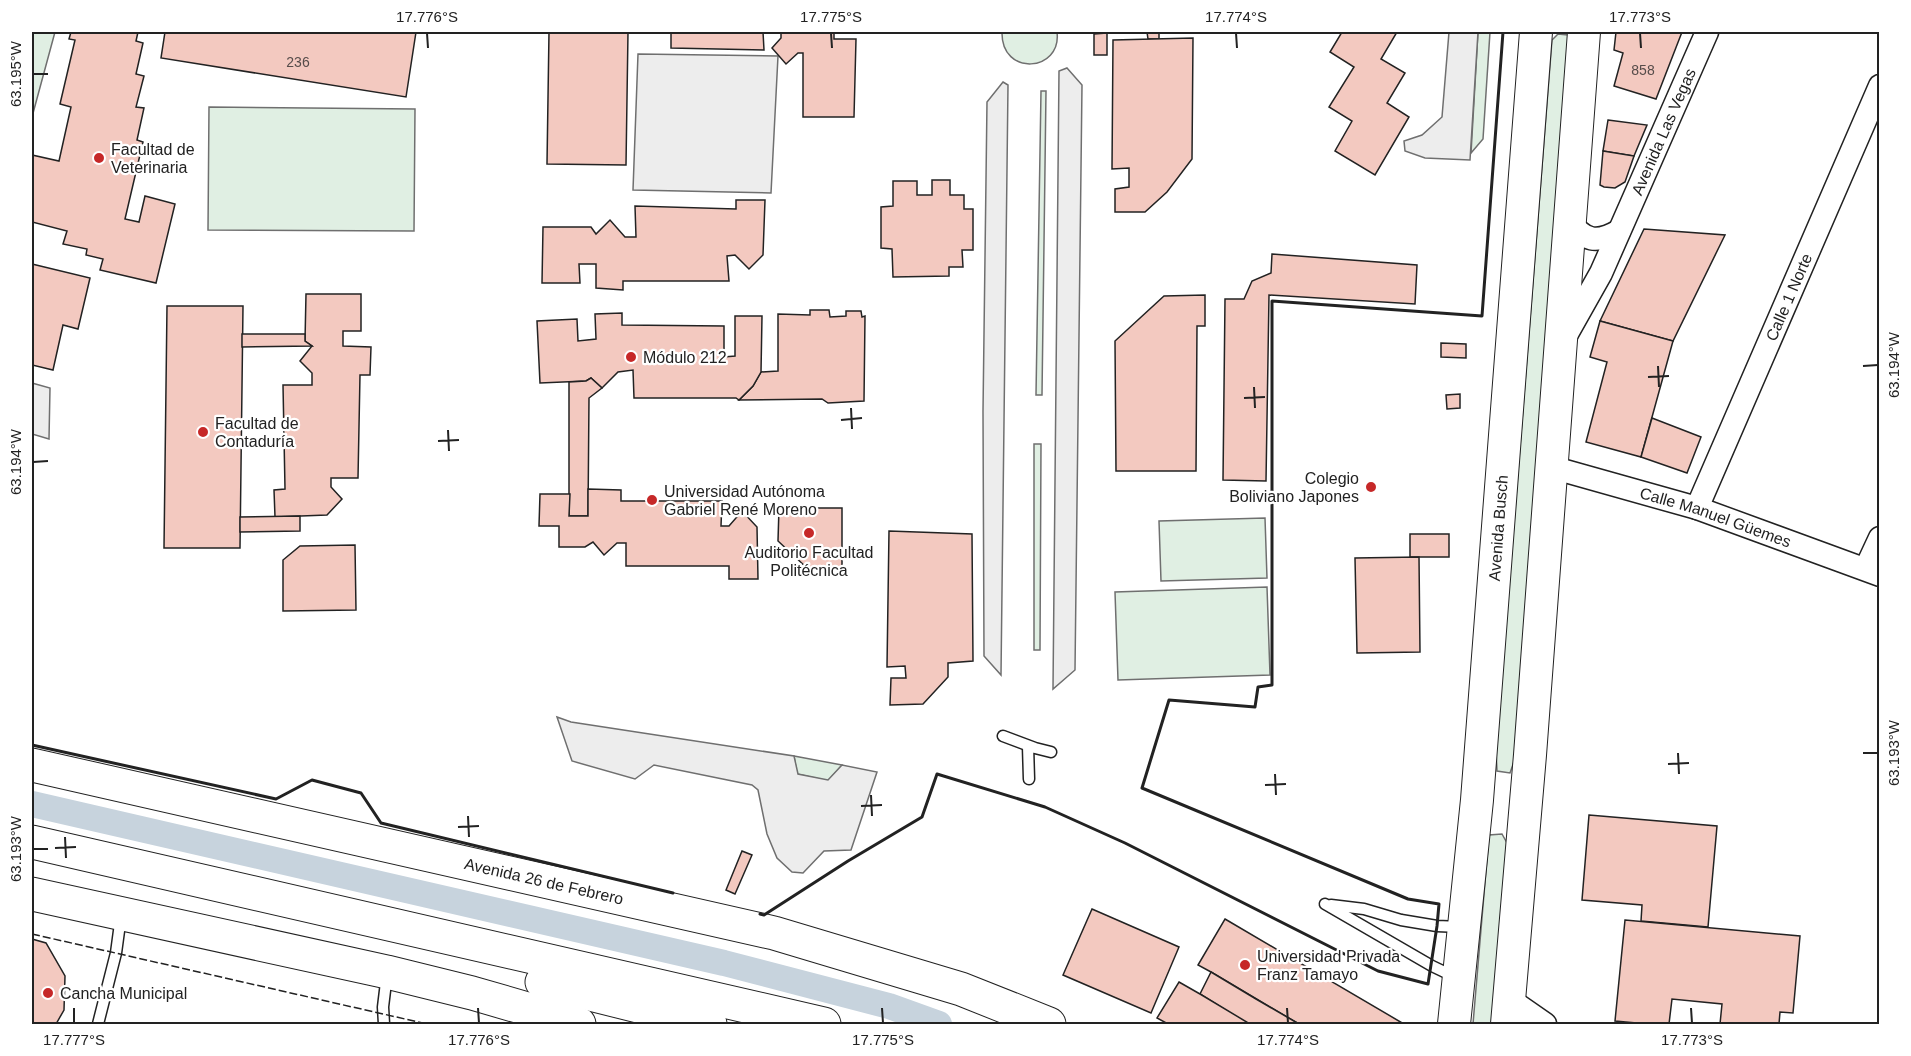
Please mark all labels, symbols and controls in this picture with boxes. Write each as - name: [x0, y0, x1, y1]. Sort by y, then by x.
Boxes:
- text: 17.776°S: [396, 8, 458, 25]
- text: 17.775°S: [800, 8, 862, 25]
- text: 17.774°S: [1205, 8, 1267, 25]
- text: 17.773°S: [1609, 8, 1671, 25]
- text: 63.195°W: [7, 40, 24, 107]
- house number: 236: [286, 54, 310, 70]
- house number: 858: [1631, 62, 1655, 78]
- street label: Avenida Las Vegas: [1628, 65, 1699, 198]
- place label: Facultad de Veterinaria: [111, 141, 195, 176]
- marker: Facultad de Veterinaria: [92, 151, 106, 165]
- street label: Calle 1 Norte: [1762, 251, 1815, 343]
- text: 63.194°W: [1885, 331, 1902, 398]
- place label: Módulo 212: [643, 349, 727, 366]
- marker: Módulo 212: [624, 350, 638, 364]
- place label: Facultad de Contaduría: [215, 415, 299, 450]
- marker: Facultad de Contaduría: [196, 425, 210, 439]
- text: 63.194°W: [7, 428, 24, 495]
- place label: Colegio Boliviano Japones: [1229, 470, 1359, 505]
- street label: Avenida Busch: [1485, 474, 1510, 582]
- marker: Colegio Boliviano Japones: [1364, 480, 1378, 494]
- place label: Universidad Autónoma Gabriel René Moreno: [664, 483, 825, 518]
- street label: Calle Manuel Güemes: [1638, 484, 1793, 550]
- marker: Universidad Autónoma Gabriel René Moreno: [645, 493, 659, 507]
- marker: Auditorio Facultad Politécnica: [802, 526, 816, 540]
- place label: Auditorio Facultad Politécnica: [745, 544, 873, 579]
- text: 63.193°W: [1885, 719, 1902, 786]
- text: 63.193°W: [7, 815, 24, 882]
- street label: Avenida 26 de Febrero: [463, 855, 625, 907]
- place label: Universidad Privada Franz Tamayo: [1257, 948, 1400, 983]
- marker: Universidad Privada Franz Tamayo: [1238, 958, 1252, 972]
- place label: Cancha Municipal: [60, 985, 187, 1002]
- marker: Cancha Municipal: [41, 986, 55, 1000]
- text: 17.777°S: [43, 1031, 105, 1048]
- text: 17.776°S: [448, 1031, 510, 1048]
- text: 17.775°S: [852, 1031, 914, 1048]
- text: 17.774°S: [1257, 1031, 1319, 1048]
- text: 17.773°S: [1661, 1031, 1723, 1048]

